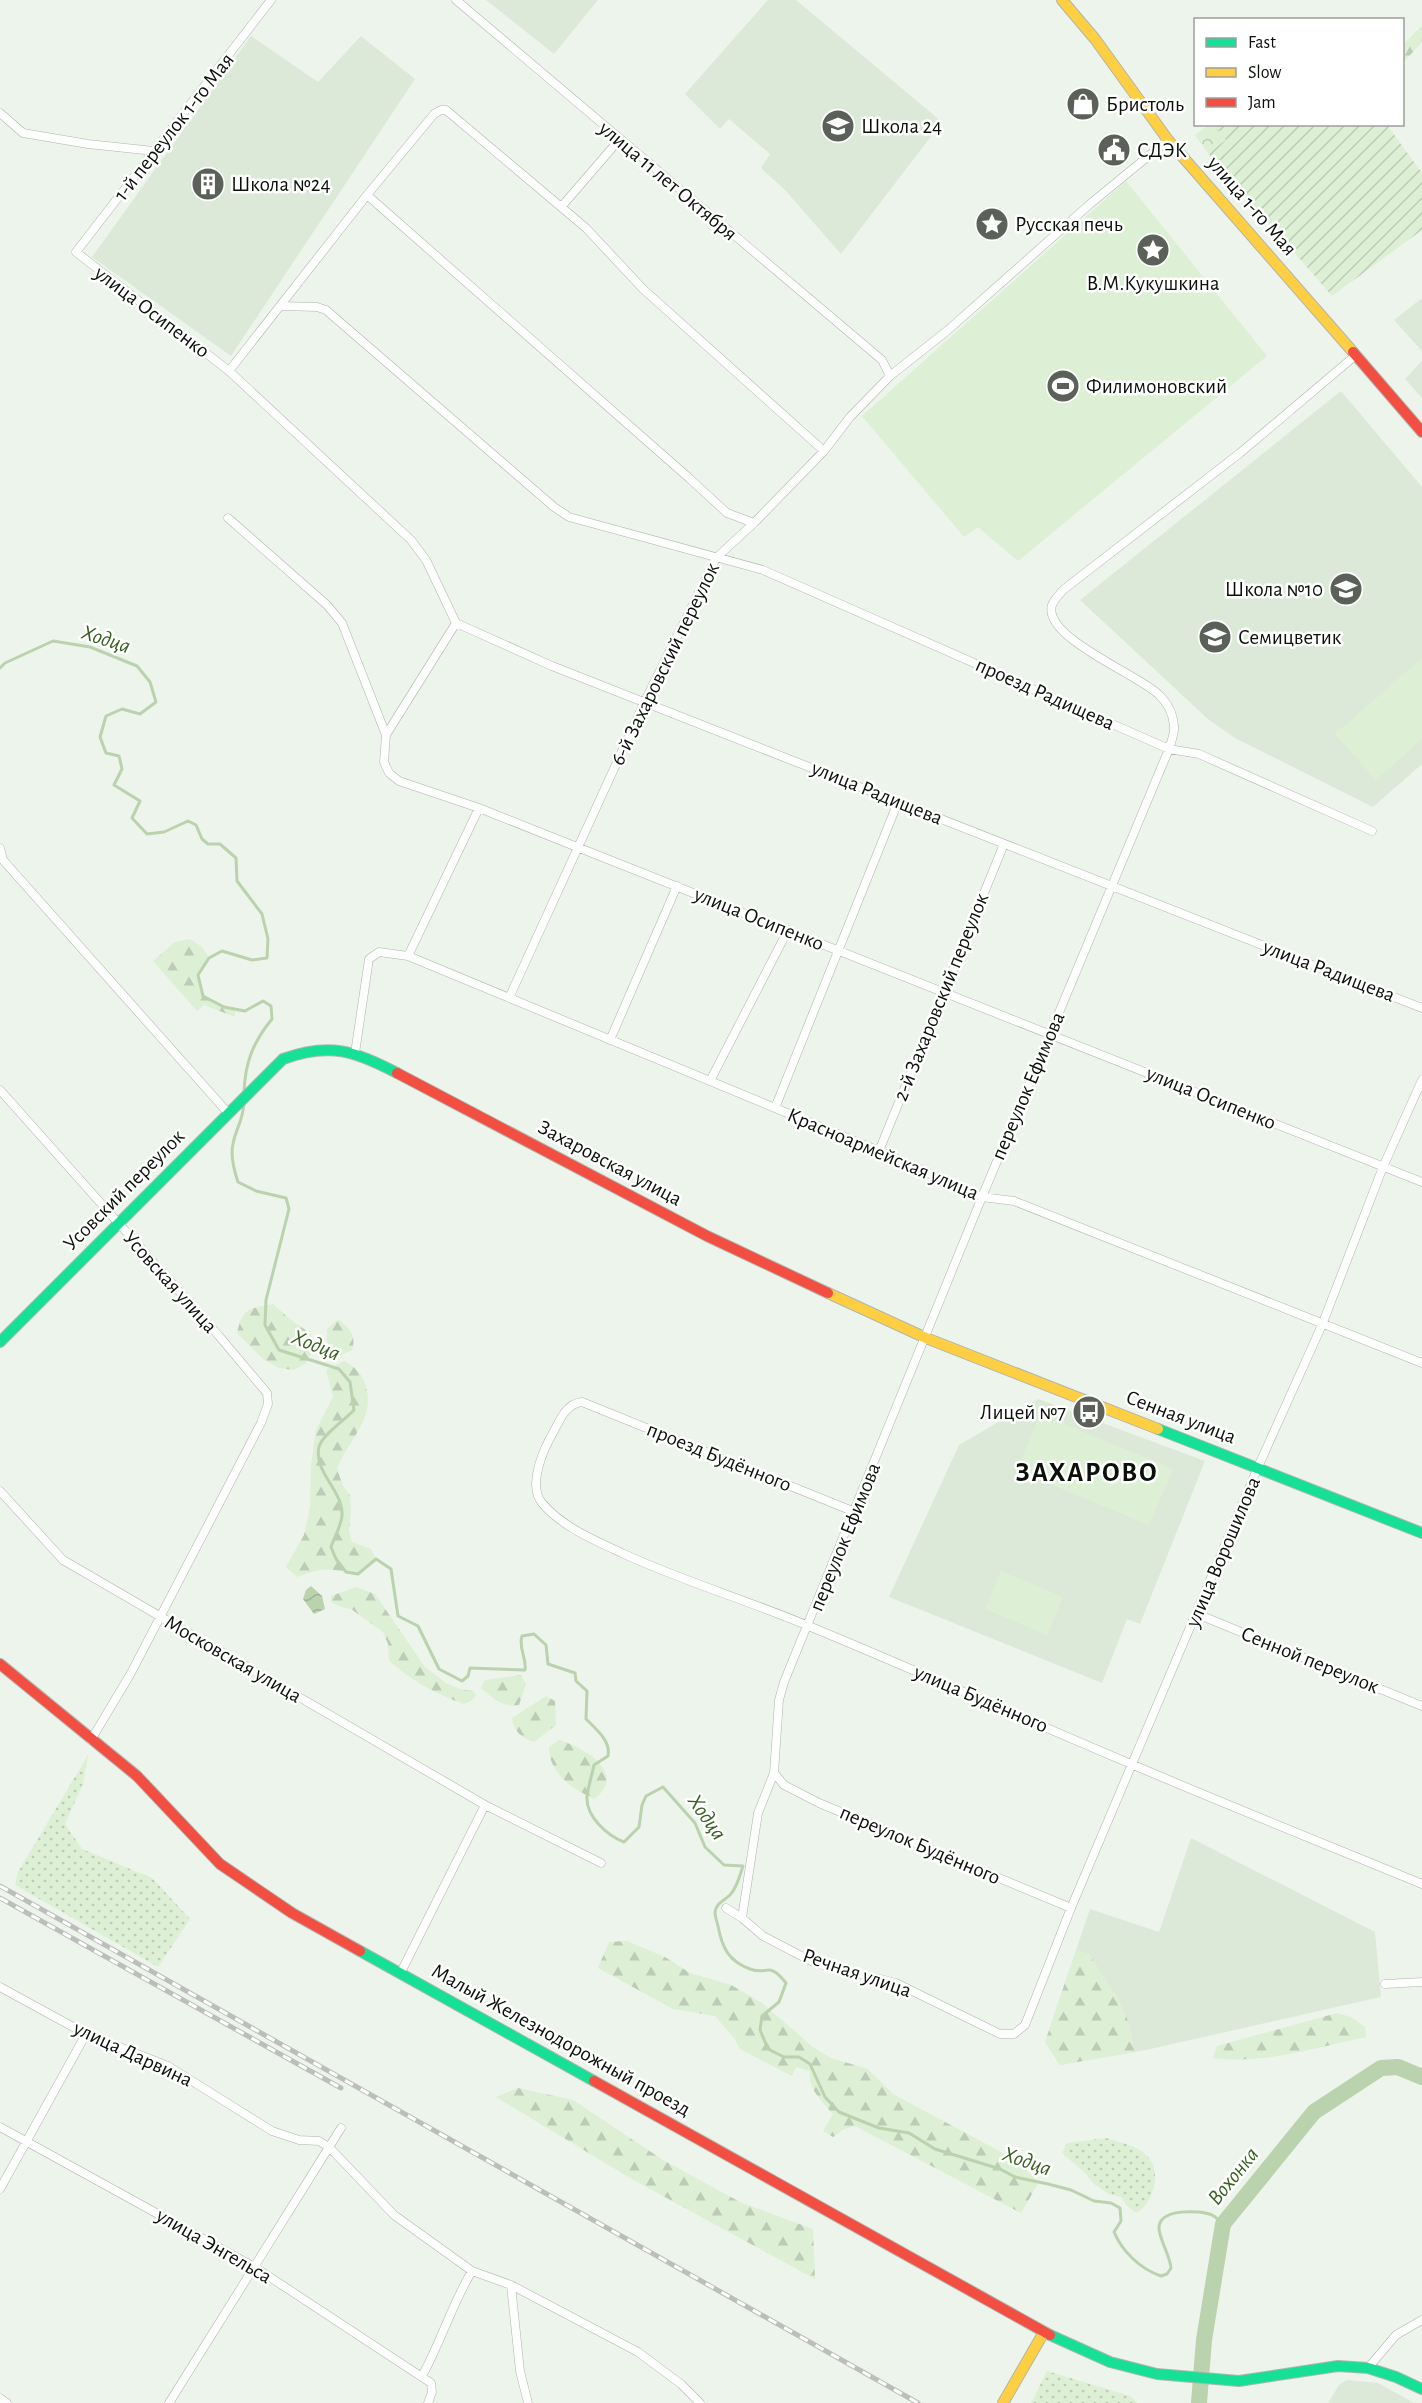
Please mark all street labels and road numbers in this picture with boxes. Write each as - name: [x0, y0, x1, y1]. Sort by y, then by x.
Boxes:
- street label: 1-й переулок 1-го Мая: [110, 49, 238, 205]
- street label: улица 11 лет Октября: [594, 117, 741, 245]
- street label: улица 1-го Мая: [1203, 152, 1301, 260]
- street label: улица Осипенко: [90, 262, 213, 362]
- street label: 6-й Захаровский переулок: [607, 559, 723, 769]
- street label: проезд Радищева: [972, 654, 1118, 734]
- street label: улица Радищева: [807, 757, 946, 829]
- street label: улица Осипенко: [690, 883, 827, 955]
- street label: 2-й Захаровский переулок: [890, 890, 992, 1104]
- street label: улица Радищева: [1259, 936, 1398, 1006]
- street label: переулок Ефимова: [987, 1009, 1069, 1163]
- street label: улица Осипенко: [1142, 1062, 1279, 1134]
- street label: Красноармейская улица: [784, 1104, 982, 1204]
- street label: Захаровская улица: [535, 1116, 686, 1210]
- street label: Усовский переулок: [60, 1125, 189, 1254]
- street label: Усовская улица: [119, 1227, 221, 1337]
- street label: Сенная улица: [1123, 1386, 1239, 1448]
- street label: проезд Будённого: [644, 1418, 794, 1496]
- street label: переулок Ефимова: [806, 1459, 885, 1614]
- street label: улица Ворошилова: [1182, 1474, 1264, 1631]
- street label: Московская улица: [161, 1611, 305, 1707]
- street label: Сенной переулок: [1238, 1623, 1382, 1697]
- street label: улица Будённого: [910, 1661, 1051, 1737]
- street label: переулок Будённого: [837, 1802, 1003, 1888]
- street label: Речная улица: [800, 1945, 914, 2002]
- street label: Малый Железнодорожный проезд: [428, 1960, 694, 2120]
- street label: улица Дарвина: [69, 2017, 196, 2091]
- street label: улица Энгельса: [152, 2204, 276, 2288]

